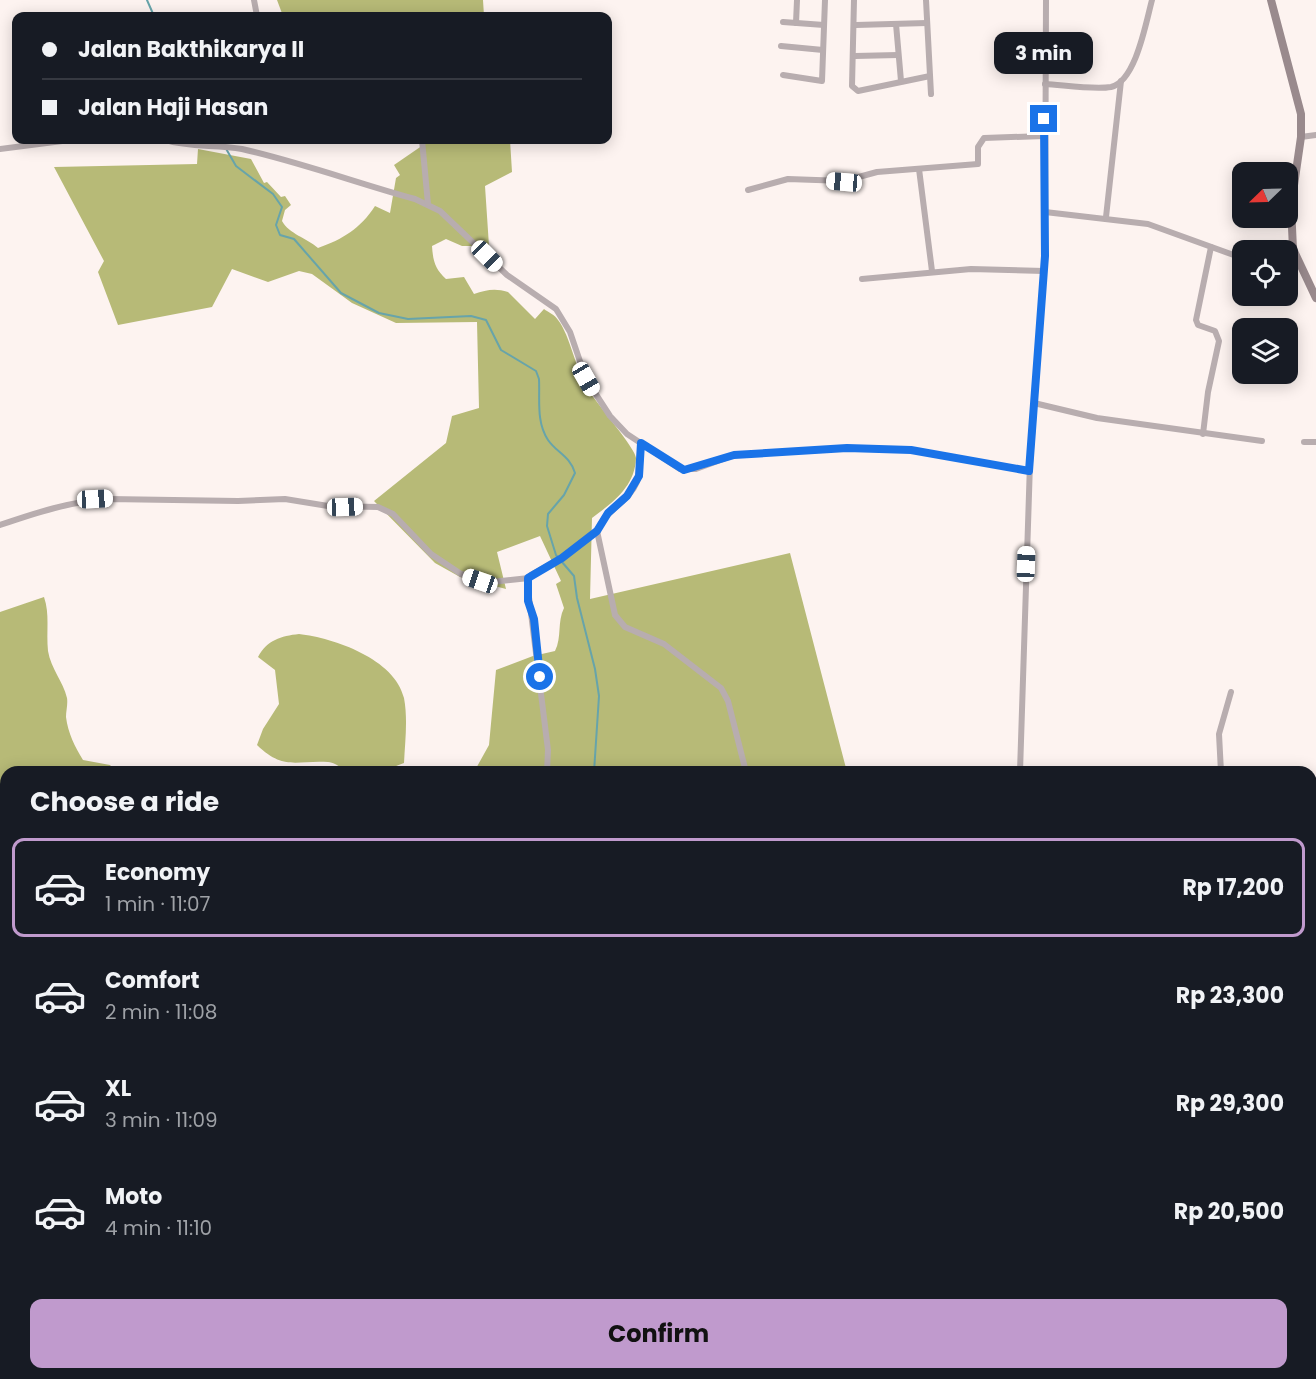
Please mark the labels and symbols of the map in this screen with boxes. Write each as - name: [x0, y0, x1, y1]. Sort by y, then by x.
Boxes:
- callout: 3 min: [994, 32, 1094, 74]
- route end: [1030, 105, 1057, 132]
- north arrow: [1232, 162, 1298, 228]
- car: [825, 171, 863, 193]
- car: [468, 237, 506, 275]
- car: [569, 359, 603, 399]
- car: [77, 489, 113, 509]
- car: [327, 497, 363, 517]
- car: [1016, 546, 1036, 582]
- car: [460, 567, 500, 595]
- route start: [526, 663, 553, 690]

